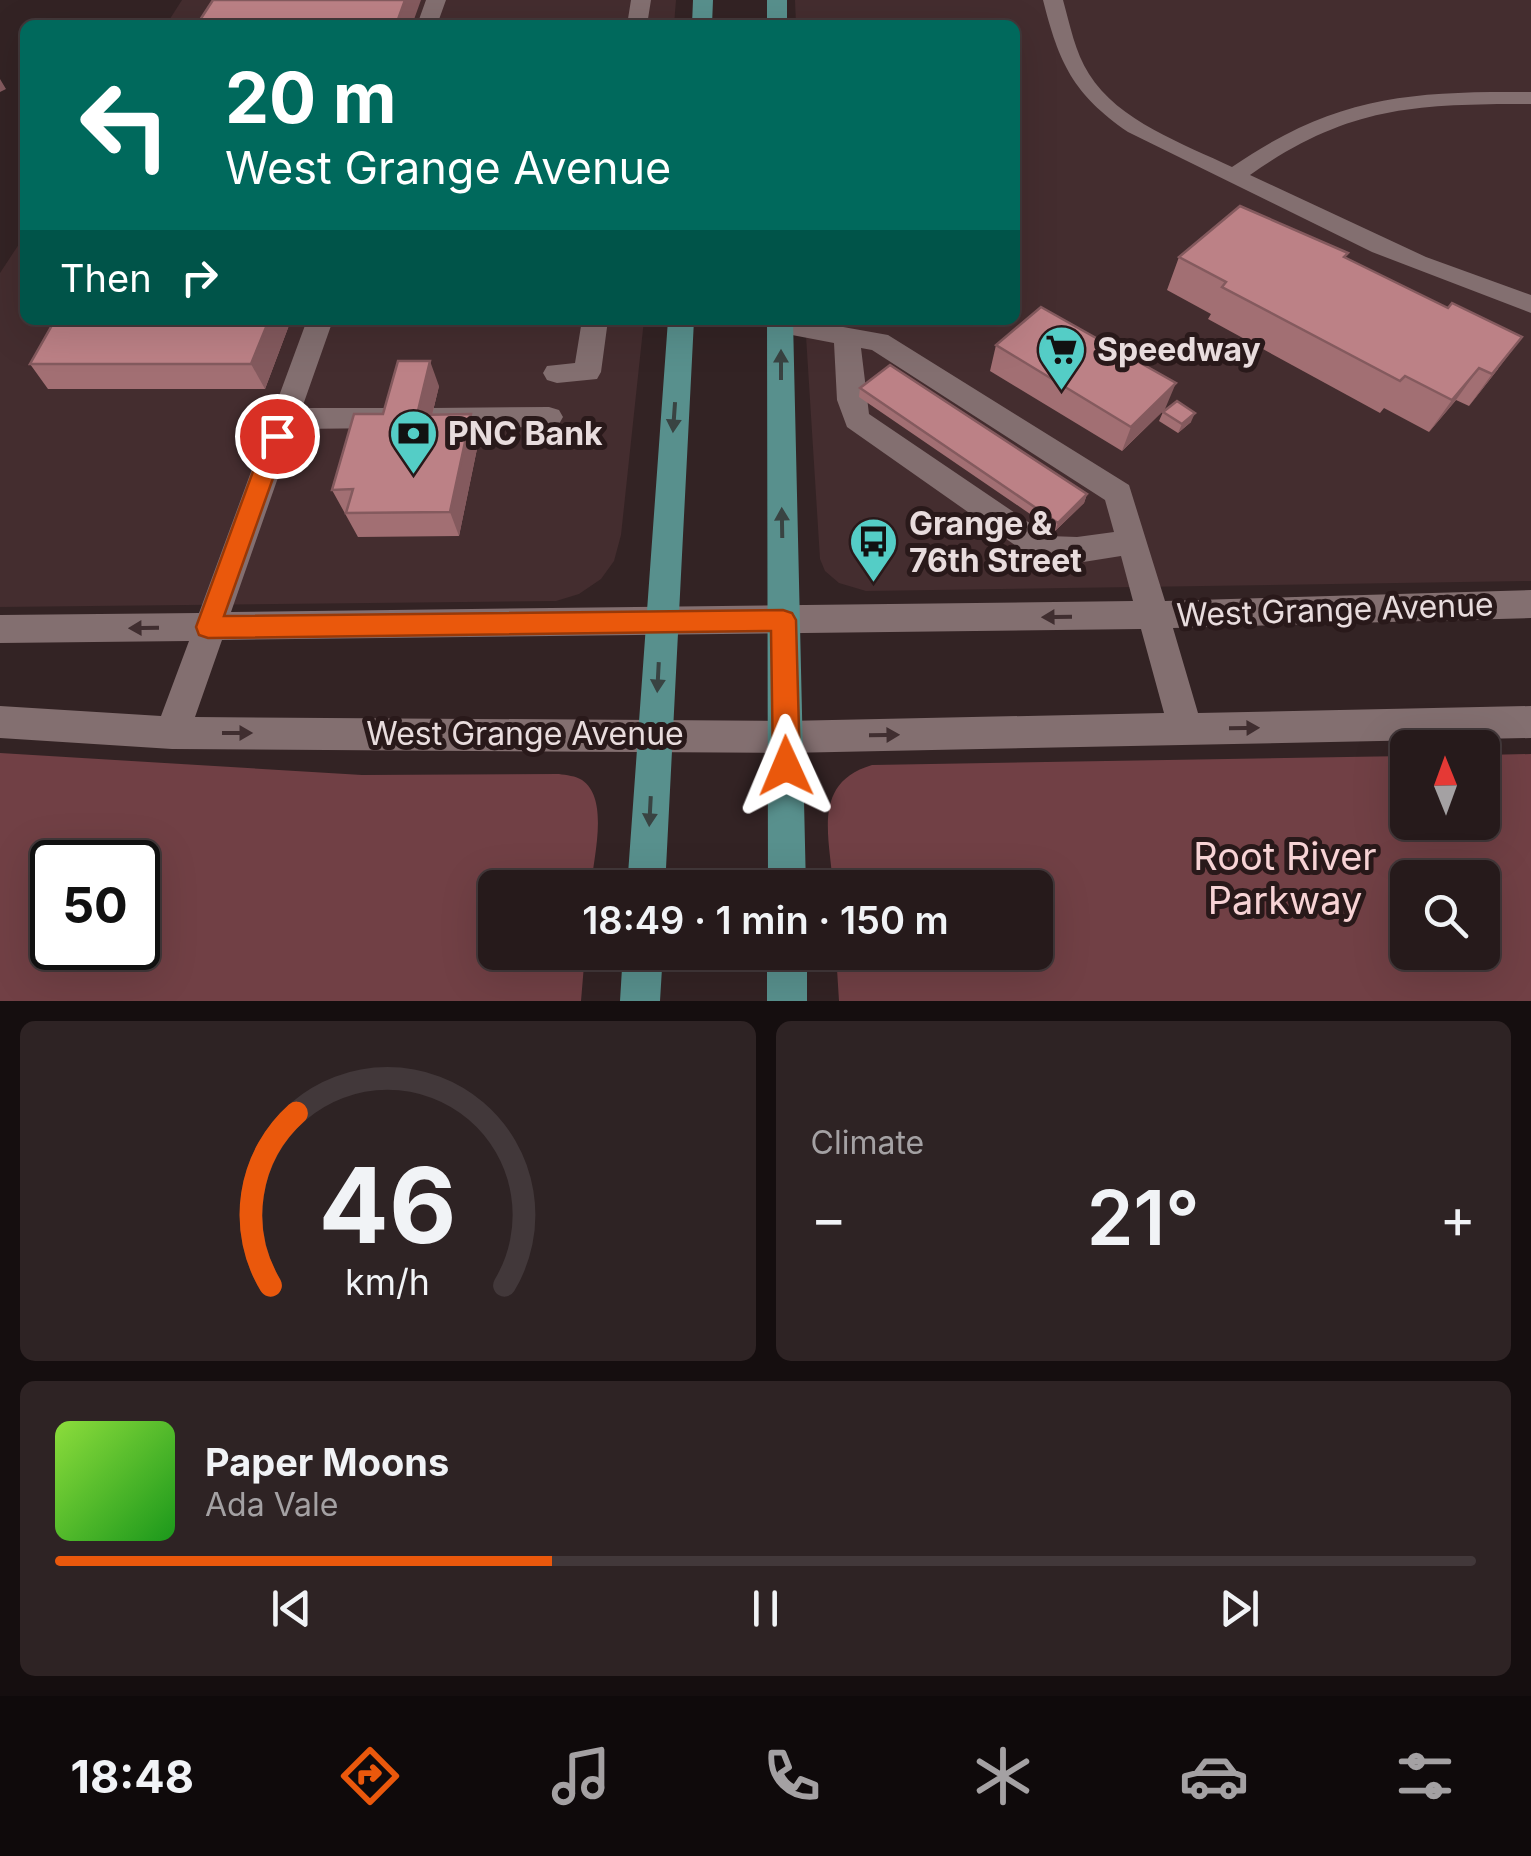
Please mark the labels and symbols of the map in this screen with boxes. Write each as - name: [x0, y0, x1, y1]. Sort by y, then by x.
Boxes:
- supermarket icon: Speedway: [1036, 324, 1088, 392]
- place label: Speedway: [1097, 330, 1261, 369]
- one-way arrow: [772, 348, 788, 380]
- pin: [235, 394, 320, 479]
- one-way arrow: [666, 402, 682, 434]
- bank icon: PNC Bank: [387, 408, 439, 476]
- place label: PNC Bank: [448, 414, 603, 453]
- place label: Grange & 76th Street: [909, 504, 1082, 580]
- one-way arrow: [774, 506, 790, 538]
- bus stop icon: Grange & 76th Street: [848, 516, 900, 584]
- street label: West Grange Avenue: [1176, 584, 1494, 635]
- one-way arrow: [1041, 609, 1073, 625]
- one-way arrow: [127, 620, 159, 636]
- one-way arrow: [650, 662, 666, 694]
- street label: West Grange Avenue: [366, 714, 684, 753]
- position arrow: [734, 714, 838, 818]
- one-way arrow: [1228, 720, 1260, 736]
- one-way arrow: [222, 725, 254, 741]
- one-way arrow: [868, 727, 900, 743]
- north arrow: [1390, 730, 1500, 840]
- one-way arrow: [642, 796, 658, 828]
- park label: Root River Parkway: [1193, 833, 1377, 923]
- speed limit sign: 50: [30, 840, 160, 970]

